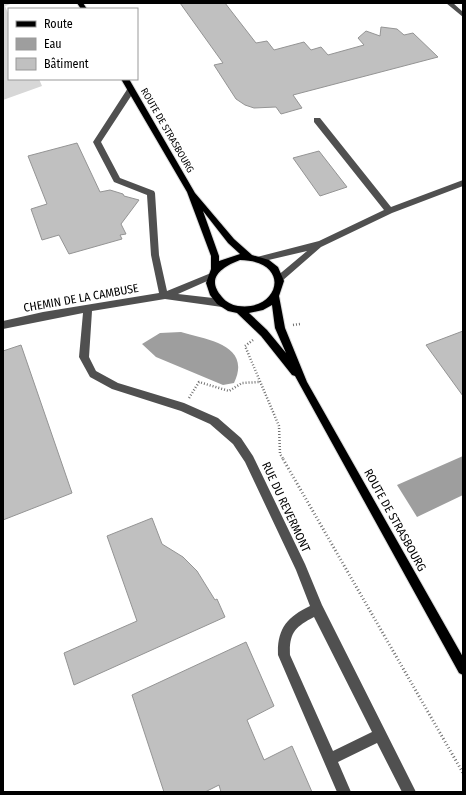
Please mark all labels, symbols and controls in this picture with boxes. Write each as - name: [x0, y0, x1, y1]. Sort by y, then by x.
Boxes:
- legend: [8, 8, 138, 80]
- text: Route: [44, 17, 73, 31]
- text: Eau: [44, 37, 62, 51]
- text: Bâtiment: [44, 57, 89, 71]
- street label: ROUTE DE STRASBOURG: [138, 86, 196, 175]
- street label: CHEMIN DE LA CAMBUSE: [22, 281, 140, 315]
- street label: RUE DU REVERMONT: [259, 460, 313, 555]
- street label: ROUTE DE STRASBOURG: [361, 466, 429, 574]

